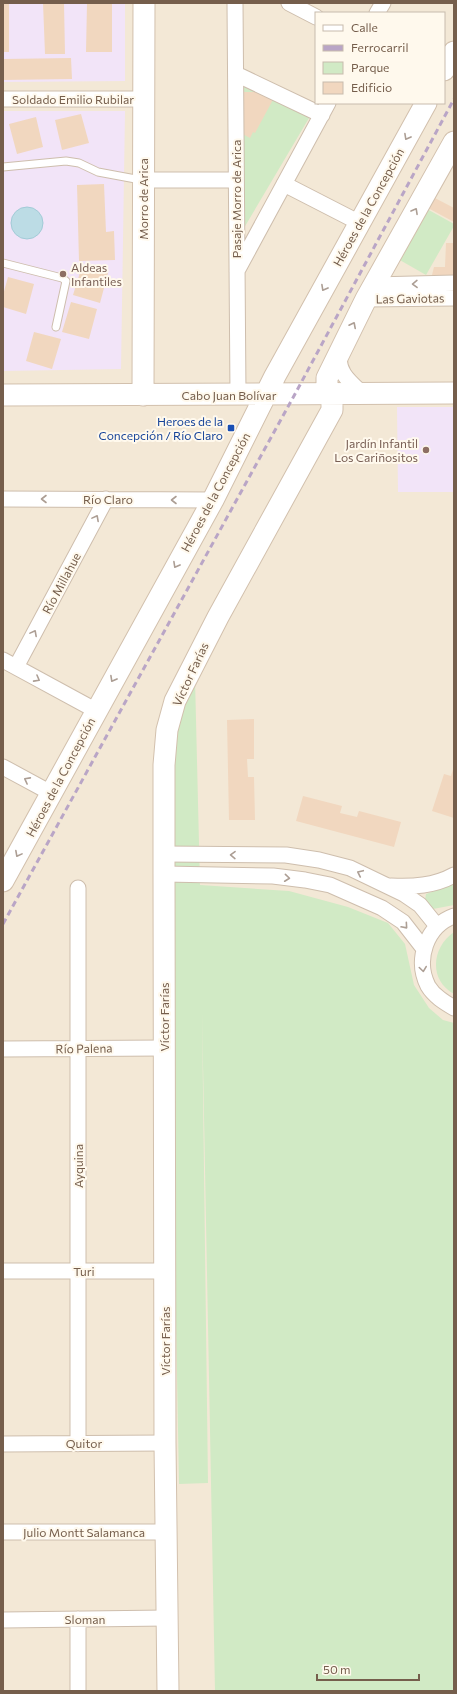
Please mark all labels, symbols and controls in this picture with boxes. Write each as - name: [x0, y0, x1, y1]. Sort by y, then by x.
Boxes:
- legend: [315, 12, 445, 104]
- text: Calle: [351, 20, 378, 34]
- text: Ferrocarril: [351, 40, 408, 54]
- text: Parque: [351, 60, 389, 74]
- text: Edificio: [351, 80, 392, 94]
- street label: Soldado Emilio Rubilar: [12, 92, 134, 106]
- one-way arrow: [405, 133, 412, 140]
- street label: Pasaje Morro de Arica: [229, 140, 243, 258]
- street label: Héroes de la Concepción: [330, 145, 406, 269]
- street label: Morro de Arica: [136, 158, 150, 240]
- one-way arrow: [411, 208, 418, 215]
- place label: Aldeas Infantiles: [71, 260, 122, 288]
- marker: Aldeas Infantiles: [58, 269, 68, 279]
- one-way arrow: [412, 280, 418, 288]
- one-way arrow: [321, 284, 329, 291]
- street label: Las Gaviotas: [375, 290, 445, 306]
- one-way arrow: [348, 322, 356, 329]
- street label: Cabo Juan Bolívar: [182, 388, 277, 403]
- place label: Heroes de la Concepción / Río Claro: [98, 414, 223, 442]
- marker: Heroes de la Concepción / Río Claro: [226, 423, 236, 433]
- street label: Héroes de la Concepción: [178, 430, 252, 554]
- place label: Jardín Infantil Los Cariñositos: [334, 436, 418, 464]
- marker: Jardín Infantil Los Cariñositos: [421, 445, 431, 455]
- street label: Río Claro: [83, 492, 133, 506]
- one-way arrow: [41, 495, 47, 503]
- one-way arrow: [171, 496, 177, 504]
- one-way arrow: [91, 515, 99, 522]
- street label: Río Millahue: [39, 550, 83, 616]
- one-way arrow: [174, 561, 181, 568]
- one-way arrow: [30, 629, 37, 637]
- street label: Víctor Farías: [169, 640, 211, 708]
- one-way arrow: [33, 674, 40, 681]
- one-way arrow: [111, 675, 118, 682]
- street label: Héroes de la Concepción: [23, 715, 97, 839]
- one-way arrow: [24, 778, 31, 785]
- one-way arrow: [15, 850, 22, 858]
- one-way arrow: [230, 851, 236, 859]
- one-way arrow: [357, 869, 364, 877]
- one-way arrow: [284, 873, 290, 882]
- one-way arrow: [401, 921, 408, 929]
- one-way arrow: [418, 966, 427, 972]
- street label: Víctor Farías: [157, 983, 171, 1051]
- street label: Río Palena: [55, 1041, 113, 1055]
- street label: Ayquina: [71, 1144, 85, 1188]
- street label: Turi: [73, 1264, 95, 1278]
- street label: Víctor Farías: [158, 1307, 172, 1375]
- street label: Quitor: [66, 1436, 102, 1450]
- street label: Julio Montt Salamanca: [23, 1525, 145, 1540]
- street label: Sloman: [65, 1612, 105, 1626]
- scale bar: [317, 1656, 419, 1682]
- text: 50 m: [323, 1662, 351, 1676]

